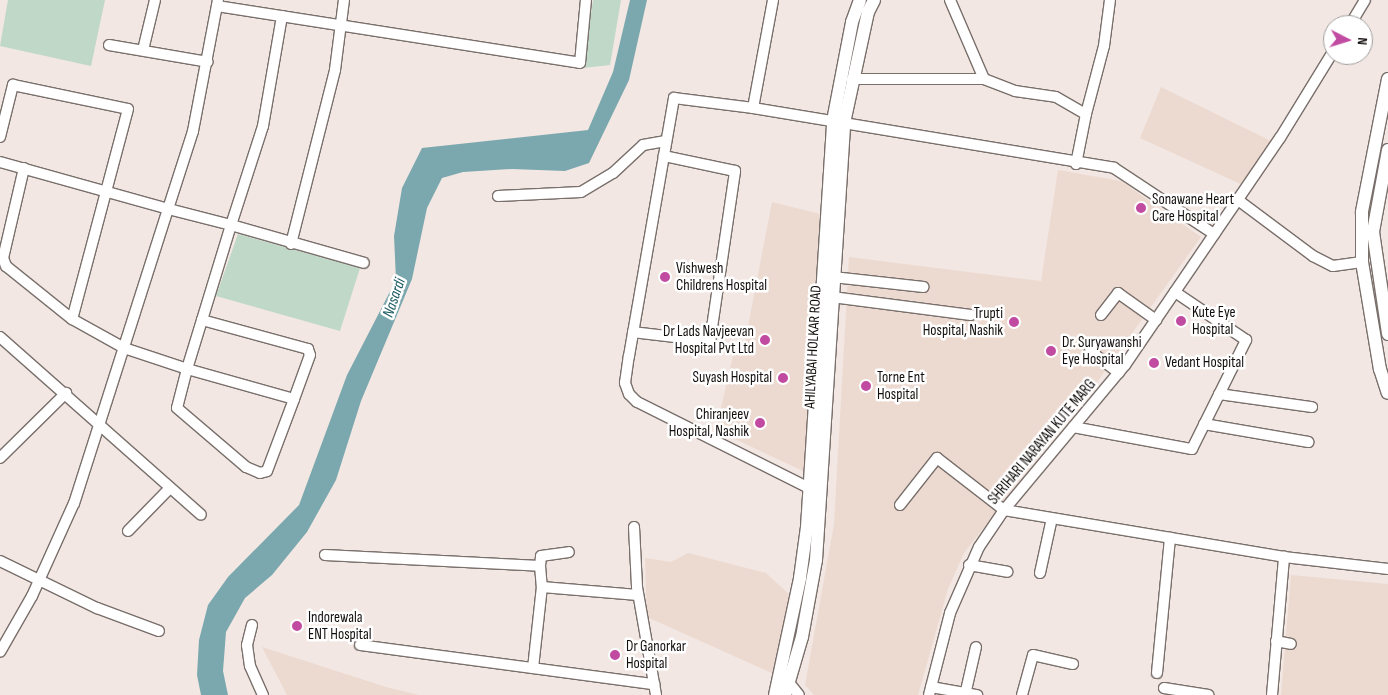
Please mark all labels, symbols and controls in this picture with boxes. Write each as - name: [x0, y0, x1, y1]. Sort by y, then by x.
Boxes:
- north arrow: [1323, 15, 1373, 65]
- text: N: [1354, 37, 1371, 46]
- place label: Sonawane Heart Care Hospital: [1152, 190, 1234, 225]
- marker: Sonawane Heart Care Hospital: [1134, 201, 1148, 215]
- place label: Vishwesh Childrens Hospital: [676, 259, 767, 294]
- marker: Vishwesh Childrens Hospital: [658, 270, 672, 284]
- water label: Nasardi: [379, 276, 411, 320]
- street label: AHILYABAI HOLKAR ROAD: [801, 285, 825, 409]
- place label: Kute Eye Hospital: [1192, 303, 1236, 338]
- place label: Trupti Hospital, Nashik: [923, 304, 1003, 339]
- marker: Kute Eye Hospital: [1174, 314, 1188, 328]
- marker: Trupti Hospital, Nashik: [1007, 315, 1021, 329]
- place label: Dr Lads Navjeevan Hospital Pvt Ltd: [663, 322, 754, 357]
- marker: Dr Lads Navjeevan Hospital Pvt Ltd: [758, 333, 772, 347]
- place label: Dr. Suryawanshi Eye Hospital: [1062, 333, 1141, 368]
- marker: Dr. Suryawanshi Eye Hospital: [1044, 344, 1058, 358]
- place label: Vedant Hospital: [1165, 354, 1244, 372]
- marker: Vedant Hospital: [1147, 356, 1161, 370]
- place label: Torne Ent Hospital: [877, 368, 925, 403]
- place label: Suyash Hospital: [692, 369, 772, 387]
- marker: Suyash Hospital: [776, 371, 790, 385]
- street label: SHRIHARI NARAYAN KUTE MARG: [984, 376, 1100, 508]
- marker: Torne Ent Hospital: [859, 379, 873, 393]
- place label: Chiranjeev Hospital, Nashik: [669, 405, 749, 440]
- marker: Chiranjeev Hospital, Nashik: [753, 416, 767, 430]
- place label: Indorewala ENT Hospital: [308, 608, 372, 643]
- marker: Indorewala ENT Hospital: [290, 619, 304, 633]
- place label: Dr Ganorkar Hospital: [626, 637, 686, 672]
- marker: Dr Ganorkar Hospital: [608, 648, 622, 662]

